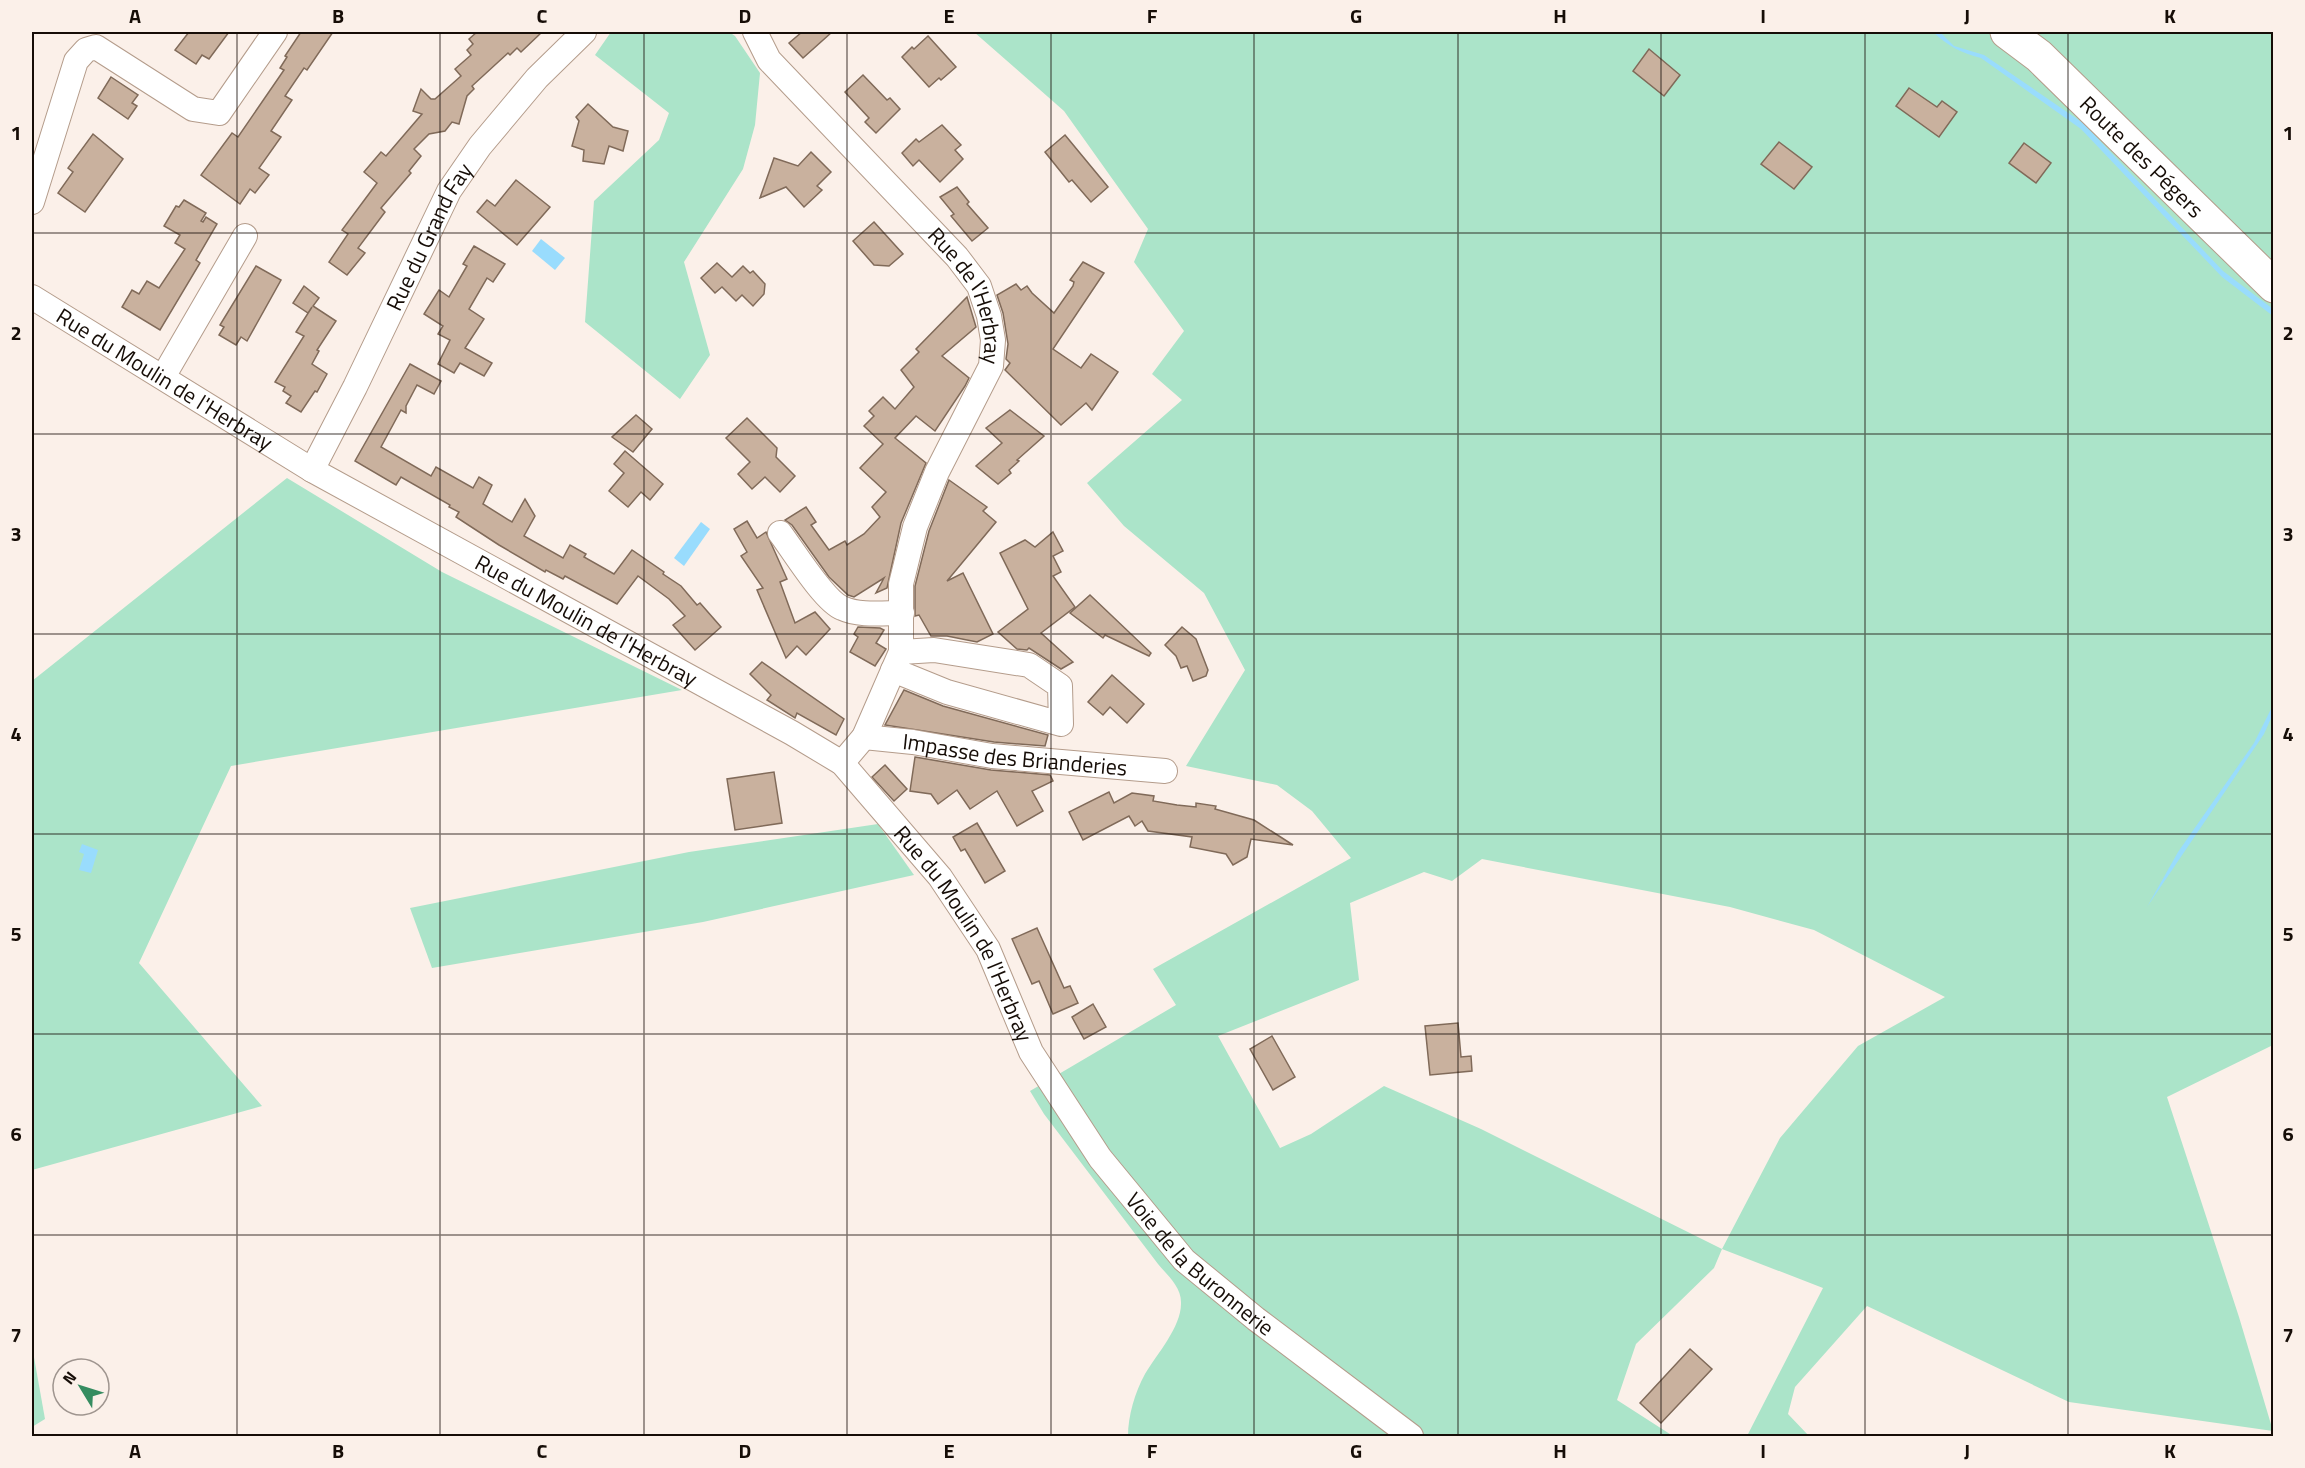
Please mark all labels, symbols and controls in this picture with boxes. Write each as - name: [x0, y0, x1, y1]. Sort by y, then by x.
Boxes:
- text: A: [129, 0, 141, 31]
- text: B: [332, 0, 344, 31]
- text: C: [537, 0, 548, 31]
- text: D: [739, 0, 751, 31]
- text: E: [943, 0, 955, 31]
- text: F: [1147, 0, 1158, 31]
- text: G: [1350, 0, 1362, 31]
- text: H: [1553, 0, 1567, 31]
- text: I: [1760, 0, 1766, 31]
- text: J: [1964, 0, 1970, 31]
- text: K: [2164, 0, 2176, 31]
- street label: Route des Pégers: [2072, 88, 2212, 226]
- text: 1: [10, 117, 22, 148]
- text: 1: [2282, 117, 2294, 148]
- street label: Rue du Grand Fay: [377, 155, 481, 316]
- street label: Rue de l'Herbray: [920, 219, 1010, 366]
- street label: Rue du Moulin de l'Herbray: [50, 299, 280, 459]
- text: 2: [10, 317, 22, 348]
- text: 2: [2282, 317, 2294, 348]
- text: 3: [10, 518, 22, 549]
- text: 3: [2282, 518, 2294, 549]
- street label: Rue du Moulin de l'Herbray: [469, 546, 704, 695]
- text: 4: [10, 718, 22, 749]
- text: 4: [2282, 718, 2294, 749]
- street label: Impasse des Brianderies: [901, 724, 1129, 785]
- street label: Rue du Moulin de l'Herbray: [886, 818, 1042, 1047]
- text: 5: [10, 918, 22, 949]
- text: 5: [2282, 918, 2294, 949]
- text: 6: [10, 1118, 22, 1149]
- text: 6: [2282, 1118, 2294, 1149]
- street label: Voie de la Buronnerie: [1118, 1185, 1281, 1344]
- text: 7: [10, 1319, 22, 1350]
- text: 7: [2282, 1319, 2294, 1350]
- north arrow: [51, 1357, 111, 1417]
- text: N: [56, 1366, 82, 1390]
- text: A: [129, 1435, 141, 1466]
- text: B: [332, 1435, 344, 1466]
- text: C: [537, 1435, 548, 1466]
- text: D: [739, 1435, 751, 1466]
- text: E: [943, 1435, 955, 1466]
- text: F: [1147, 1435, 1158, 1466]
- text: G: [1350, 1435, 1362, 1466]
- text: H: [1553, 1435, 1567, 1466]
- text: I: [1760, 1435, 1766, 1466]
- text: J: [1964, 1435, 1970, 1466]
- text: K: [2164, 1435, 2176, 1466]

